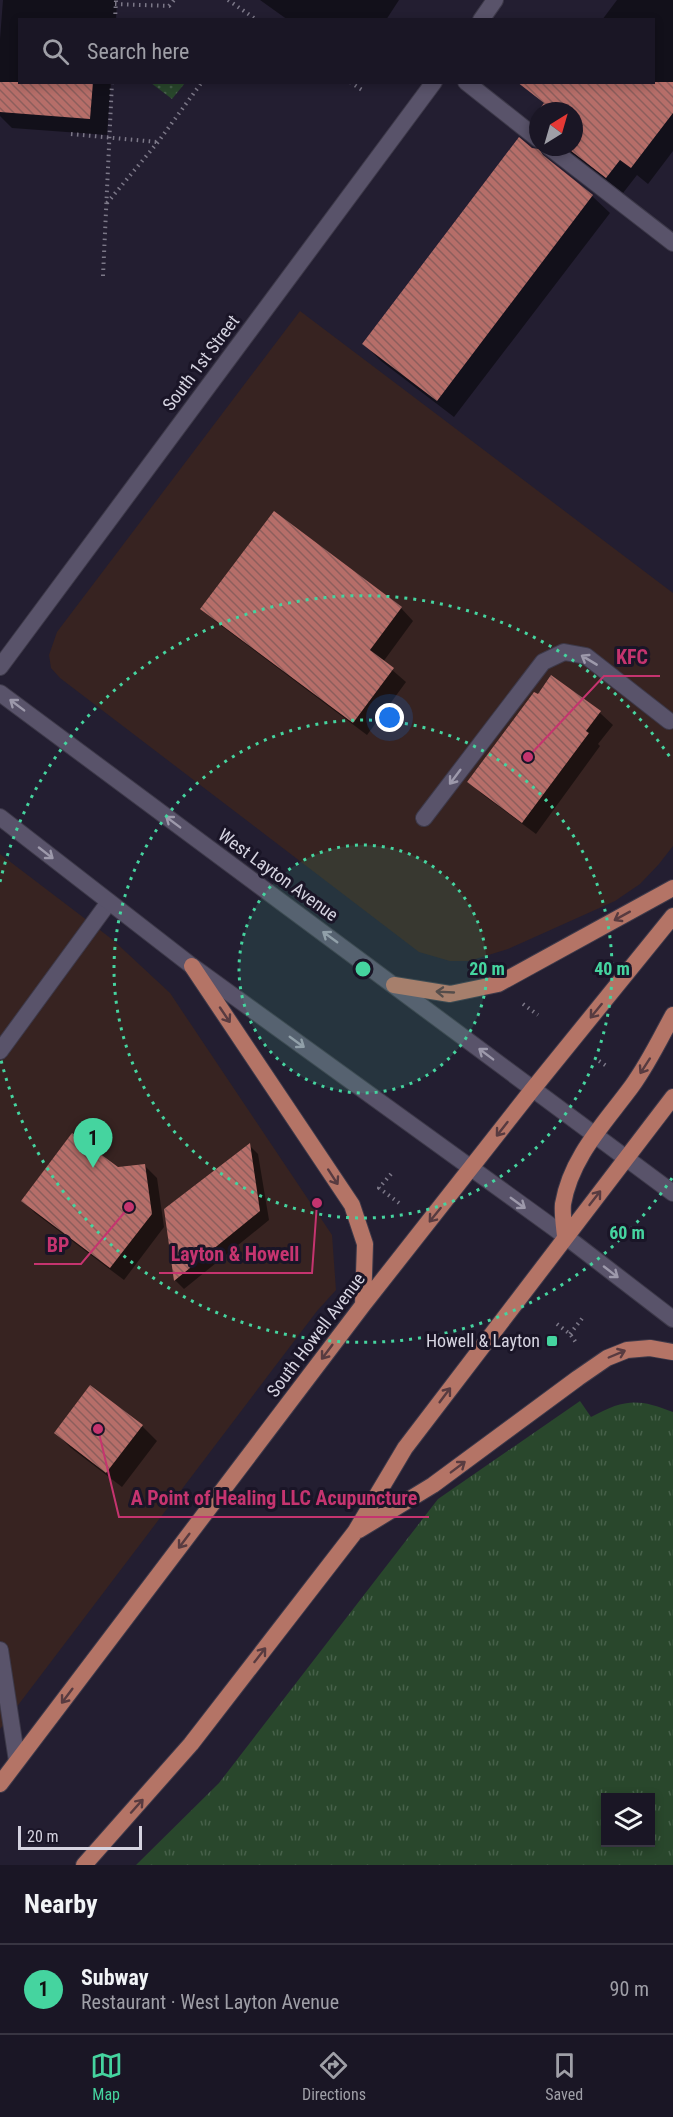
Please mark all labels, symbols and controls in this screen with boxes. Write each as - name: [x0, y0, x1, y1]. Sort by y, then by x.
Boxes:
- search box: [18, 18, 655, 84]
- icon: search: [39, 35, 72, 68]
- text: Search here: [87, 39, 189, 64]
- north arrow: [529, 102, 583, 156]
- street label: South 1st Street: [158, 311, 243, 415]
- callout: KFC: [604, 638, 660, 676]
- text: KFC: [616, 645, 648, 669]
- one-way arrow: [581, 654, 598, 666]
- one-way arrow: [9, 699, 25, 711]
- your location: [375, 703, 404, 732]
- one-way arrow: [449, 769, 462, 785]
- one-way arrow: [165, 815, 181, 828]
- street label: West Layton Avenue: [214, 824, 342, 925]
- one-way arrow: [38, 846, 54, 859]
- one-way arrow: [613, 911, 631, 922]
- one-way arrow: [322, 931, 338, 944]
- text: 20 m: [469, 958, 505, 979]
- text: 40 m: [594, 958, 630, 979]
- centre of rings: [353, 959, 373, 979]
- one-way arrow: [436, 986, 455, 997]
- one-way arrow: [590, 1002, 603, 1018]
- one-way arrow: [219, 1006, 231, 1022]
- one-way arrow: [288, 1036, 304, 1048]
- one-way arrow: [478, 1048, 494, 1061]
- one-way arrow: [639, 1057, 651, 1074]
- pin: 1: [74, 1118, 112, 1168]
- one-way arrow: [495, 1121, 508, 1137]
- one-way arrow: [327, 1168, 339, 1185]
- one-way arrow: [589, 1190, 602, 1206]
- one-way arrow: [510, 1197, 526, 1209]
- one-way arrow: [428, 1207, 441, 1223]
- text: 60 m: [609, 1222, 645, 1243]
- callout: BP: [34, 1226, 81, 1264]
- text: BP: [47, 1233, 69, 1257]
- callout: Layton & Howell: [159, 1235, 312, 1273]
- text: Layton & Howell: [171, 1242, 299, 1266]
- one-way arrow: [603, 1266, 619, 1278]
- street label: South Howell Avenue: [262, 1269, 369, 1401]
- place label: Howell & Layton: [426, 1330, 540, 1351]
- marker: Howell & Layton: [545, 1334, 559, 1348]
- one-way arrow: [321, 1344, 334, 1360]
- one-way arrow: [607, 1348, 625, 1359]
- one-way arrow: [439, 1388, 451, 1404]
- one-way arrow: [449, 1461, 465, 1473]
- callout: A Point of Healing LLC Acupuncture: [119, 1479, 429, 1517]
- text: A Point of Healing LLC Acupuncture: [131, 1486, 417, 1510]
- one-way arrow: [178, 1533, 191, 1549]
- one-way arrow: [254, 1647, 267, 1663]
- one-way arrow: [60, 1688, 73, 1704]
- map controls: [601, 1793, 655, 1847]
- button: layers: [601, 1793, 655, 1847]
- one-way arrow: [130, 1798, 144, 1813]
- scale bar: [18, 1823, 142, 1850]
- text: 20 m: [27, 1827, 59, 1846]
- text: Nearby: [24, 1889, 98, 1919]
- text: Subway: [81, 1965, 149, 1990]
- text: 1: [38, 1977, 49, 2001]
- text: 90 m: [610, 1977, 649, 2001]
- text: Restaurant · West Layton Avenue: [81, 1990, 339, 2014]
- tab: Map: [90, 2049, 123, 2104]
- tab: Directions: [302, 2049, 366, 2104]
- tab: Saved: [545, 2049, 583, 2104]

